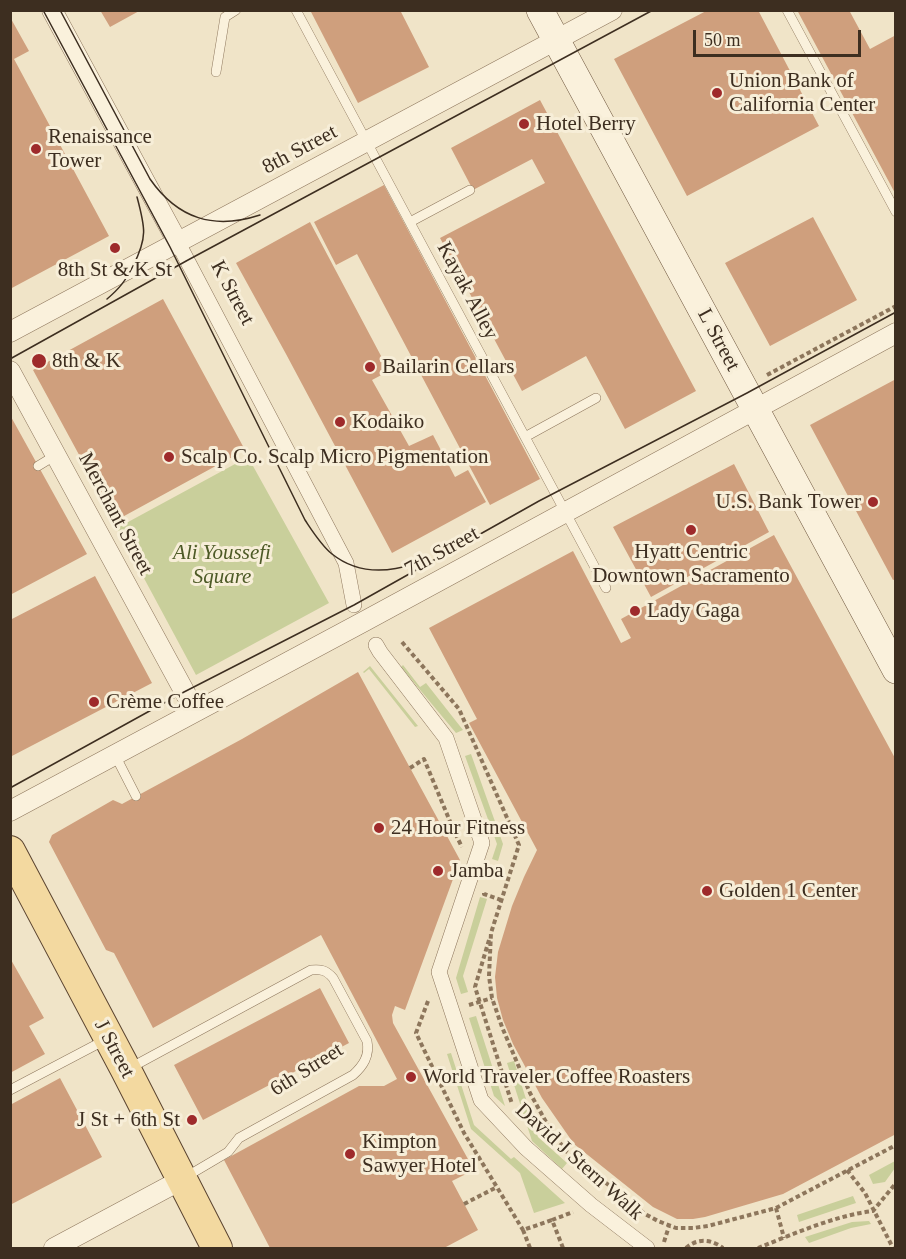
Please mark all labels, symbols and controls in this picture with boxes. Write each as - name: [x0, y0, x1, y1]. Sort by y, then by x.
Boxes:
- scale bar: [696, 18, 864, 56]
- text: 50 m: [704, 30, 741, 50]
- place label: Union Bank of California Center: [729, 68, 875, 118]
- marker: Union Bank of California Center: [710, 86, 724, 100]
- place label: Hotel Berry: [536, 111, 636, 137]
- marker: Hotel Berry: [517, 117, 531, 131]
- street label: 8th Street: [258, 120, 342, 180]
- place label: Renaissance Tower: [48, 124, 152, 174]
- marker: Renaissance Tower: [29, 142, 43, 156]
- street label: Kayak Alley: [431, 238, 503, 344]
- marker: 8th St & K St: [108, 241, 122, 255]
- street label: K Street: [205, 256, 259, 330]
- place label: 8th St & K St: [58, 257, 172, 283]
- street label: L Street: [691, 304, 745, 376]
- place label: 8th & K: [52, 348, 121, 374]
- marker: 8th & K: [30, 352, 48, 370]
- place label: Bailarin Cellars: [382, 354, 514, 380]
- marker: Bailarin Cellars: [363, 360, 377, 374]
- place label: Kodaiko: [352, 409, 424, 435]
- marker: Kodaiko: [333, 415, 347, 429]
- place label: Scalp Co. Scalp Micro Pigmentation: [181, 444, 488, 470]
- street label: Merchant Street: [72, 449, 158, 579]
- marker: Scalp Co. Scalp Micro Pigmentation: [162, 450, 176, 464]
- place label: U.S. Bank Tower: [715, 489, 861, 515]
- marker: U.S. Bank Tower: [866, 495, 880, 509]
- street label: 7th Street: [400, 521, 484, 583]
- marker: Hyatt Centric Downtown Sacramento: [684, 523, 698, 537]
- place label: Hyatt Centric Downtown Sacramento: [592, 539, 790, 589]
- park label: Ali Youssefi Square: [173, 540, 271, 590]
- place label: Lady Gaga: [647, 598, 740, 624]
- marker: Lady Gaga: [628, 604, 642, 618]
- place label: Crème Coffee: [106, 689, 224, 715]
- marker: Crème Coffee: [87, 695, 101, 709]
- place label: 24 Hour Fitness: [391, 815, 525, 841]
- marker: 24 Hour Fitness: [372, 821, 386, 835]
- place label: Jamba: [450, 858, 504, 884]
- marker: Jamba: [431, 864, 445, 878]
- place label: Golden 1 Center: [719, 878, 858, 904]
- marker: Golden 1 Center: [700, 884, 714, 898]
- street label: J Street: [88, 1016, 140, 1082]
- street label: 6th Street: [266, 1038, 348, 1102]
- place label: World Traveler Coffee Roasters: [423, 1064, 690, 1090]
- marker: World Traveler Coffee Roasters: [404, 1070, 418, 1084]
- street label: David J Stern Walk: [510, 1098, 648, 1226]
- place label: J St + 6th St: [77, 1107, 180, 1133]
- marker: J St + 6th St: [185, 1113, 199, 1127]
- place label: Kimpton Sawyer Hotel: [362, 1129, 477, 1179]
- marker: Kimpton Sawyer Hotel: [343, 1147, 357, 1161]

